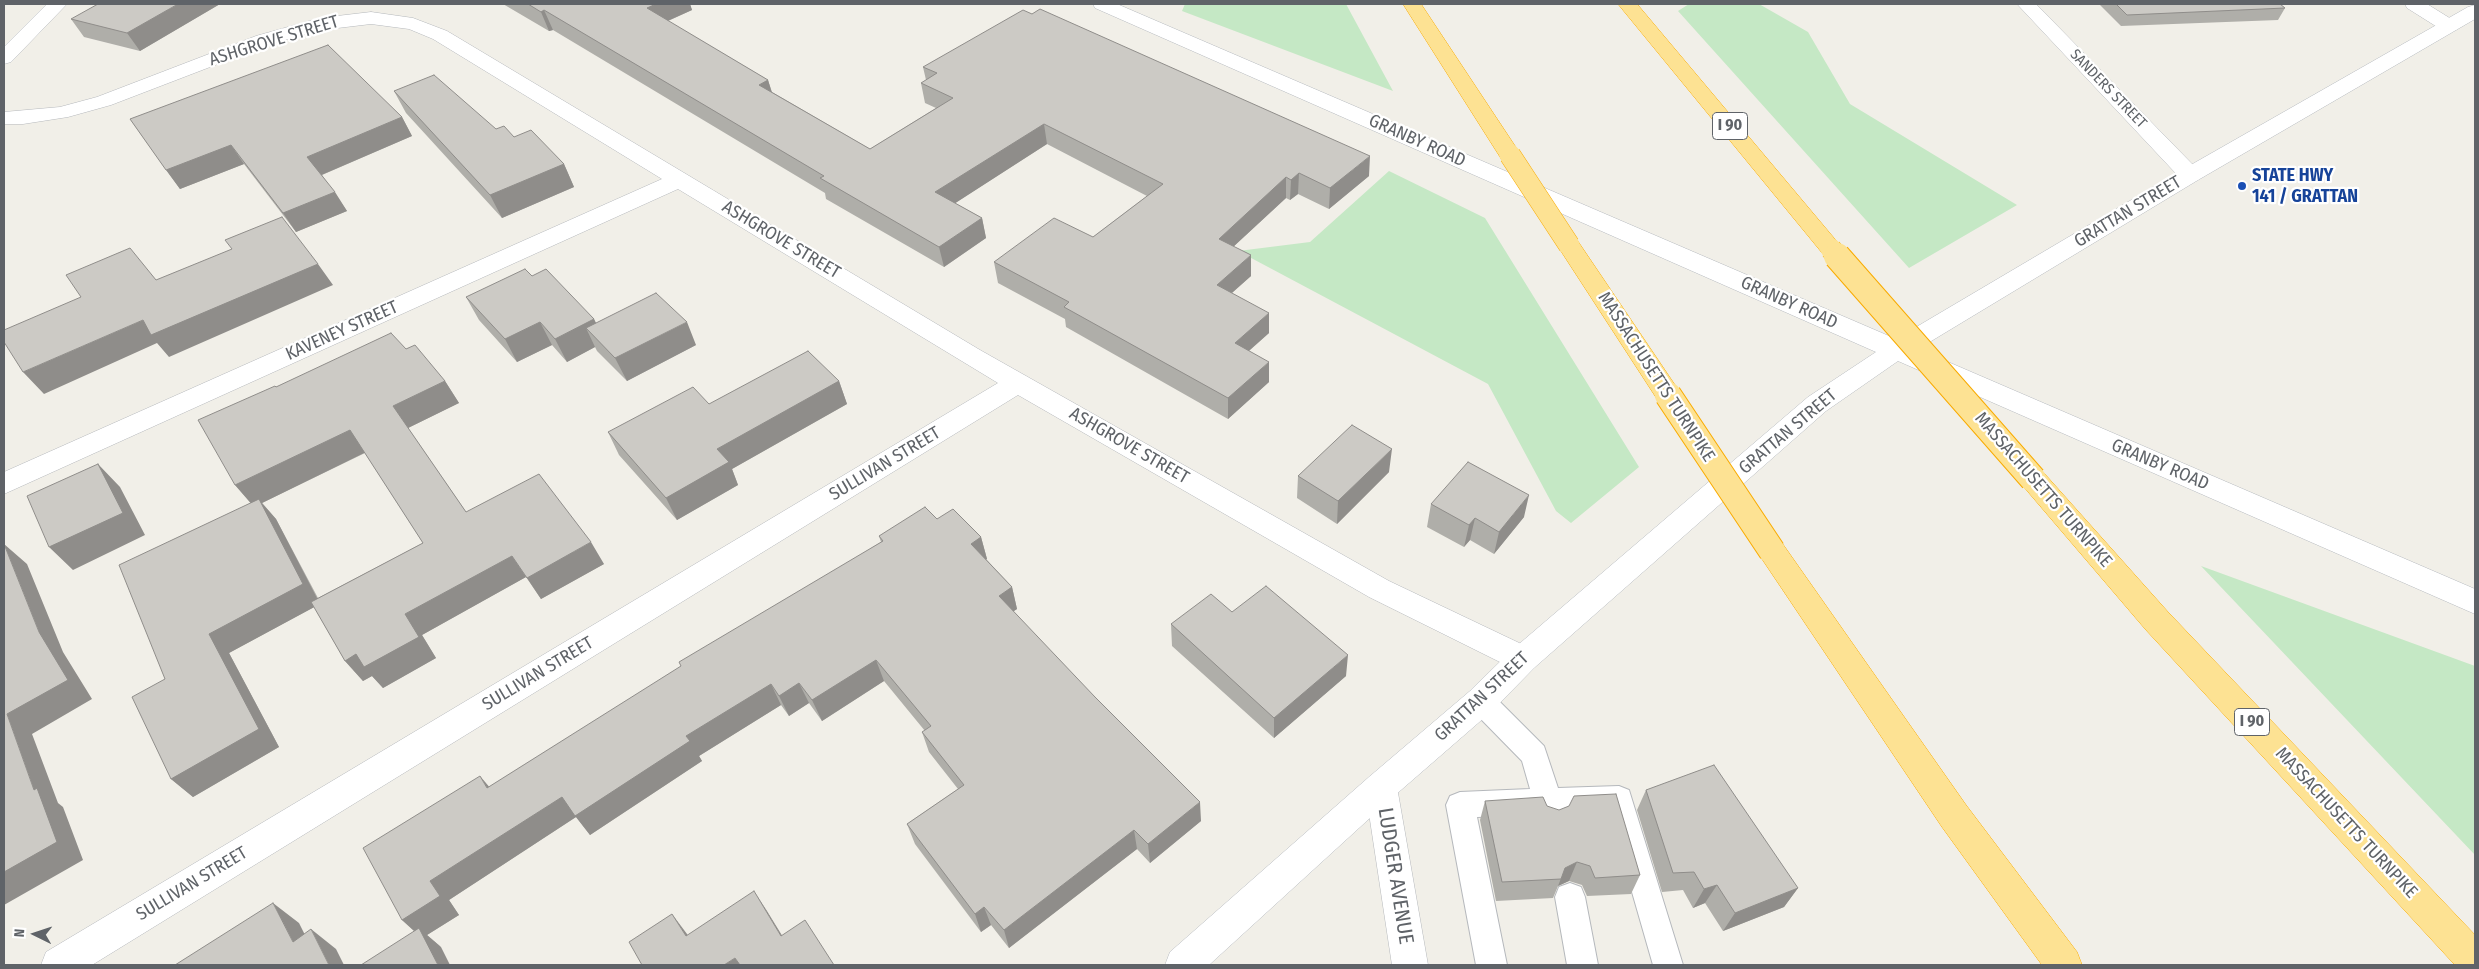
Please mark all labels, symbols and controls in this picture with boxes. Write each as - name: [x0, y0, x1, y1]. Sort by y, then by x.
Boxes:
- street label: ASHGROVE STREET: [207, 11, 341, 71]
- street label: SANDERS STREET: [2066, 46, 2150, 132]
- street label: GRANBY ROAD: [1365, 110, 1469, 172]
- road number: I 90: [1712, 112, 1748, 140]
- place label: STATE HWY 141 / GRATTAN: [2252, 165, 2358, 208]
- street label: GRATTAN STREET: [2071, 172, 2185, 252]
- marker: STATE HWY 141 / GRATTAN: [2236, 180, 2248, 192]
- street label: ASHGROVE STREET: [718, 196, 844, 284]
- street label: GRANBY ROAD: [1737, 272, 1841, 334]
- street label: MASSACHUSETTS TURNPIKE: [1593, 288, 1719, 466]
- street label: KAVENEY STREET: [282, 297, 402, 365]
- street label: GRATTAN STREET: [1735, 385, 1841, 479]
- street label: ASHGROVE STREET: [1065, 403, 1193, 489]
- street label: MASSACHUSETTS TURNPIKE: [1970, 408, 2116, 572]
- street label: SULLIVAN STREET: [826, 422, 944, 506]
- street label: GRANBY ROAD: [2108, 435, 2212, 495]
- street label: SULLIVAN STREET: [479, 632, 597, 716]
- street label: GRATTAN STREET: [1430, 648, 1534, 746]
- road number: I 90: [2234, 709, 2270, 736]
- street label: MASSACHUSETTS TURNPIKE: [2271, 743, 2421, 903]
- street label: LUDGER AVENUE: [1372, 806, 1418, 946]
- street label: SULLIVAN STREET: [133, 842, 251, 926]
- north arrow: [10, 909, 60, 959]
- text: N: [11, 928, 28, 938]

